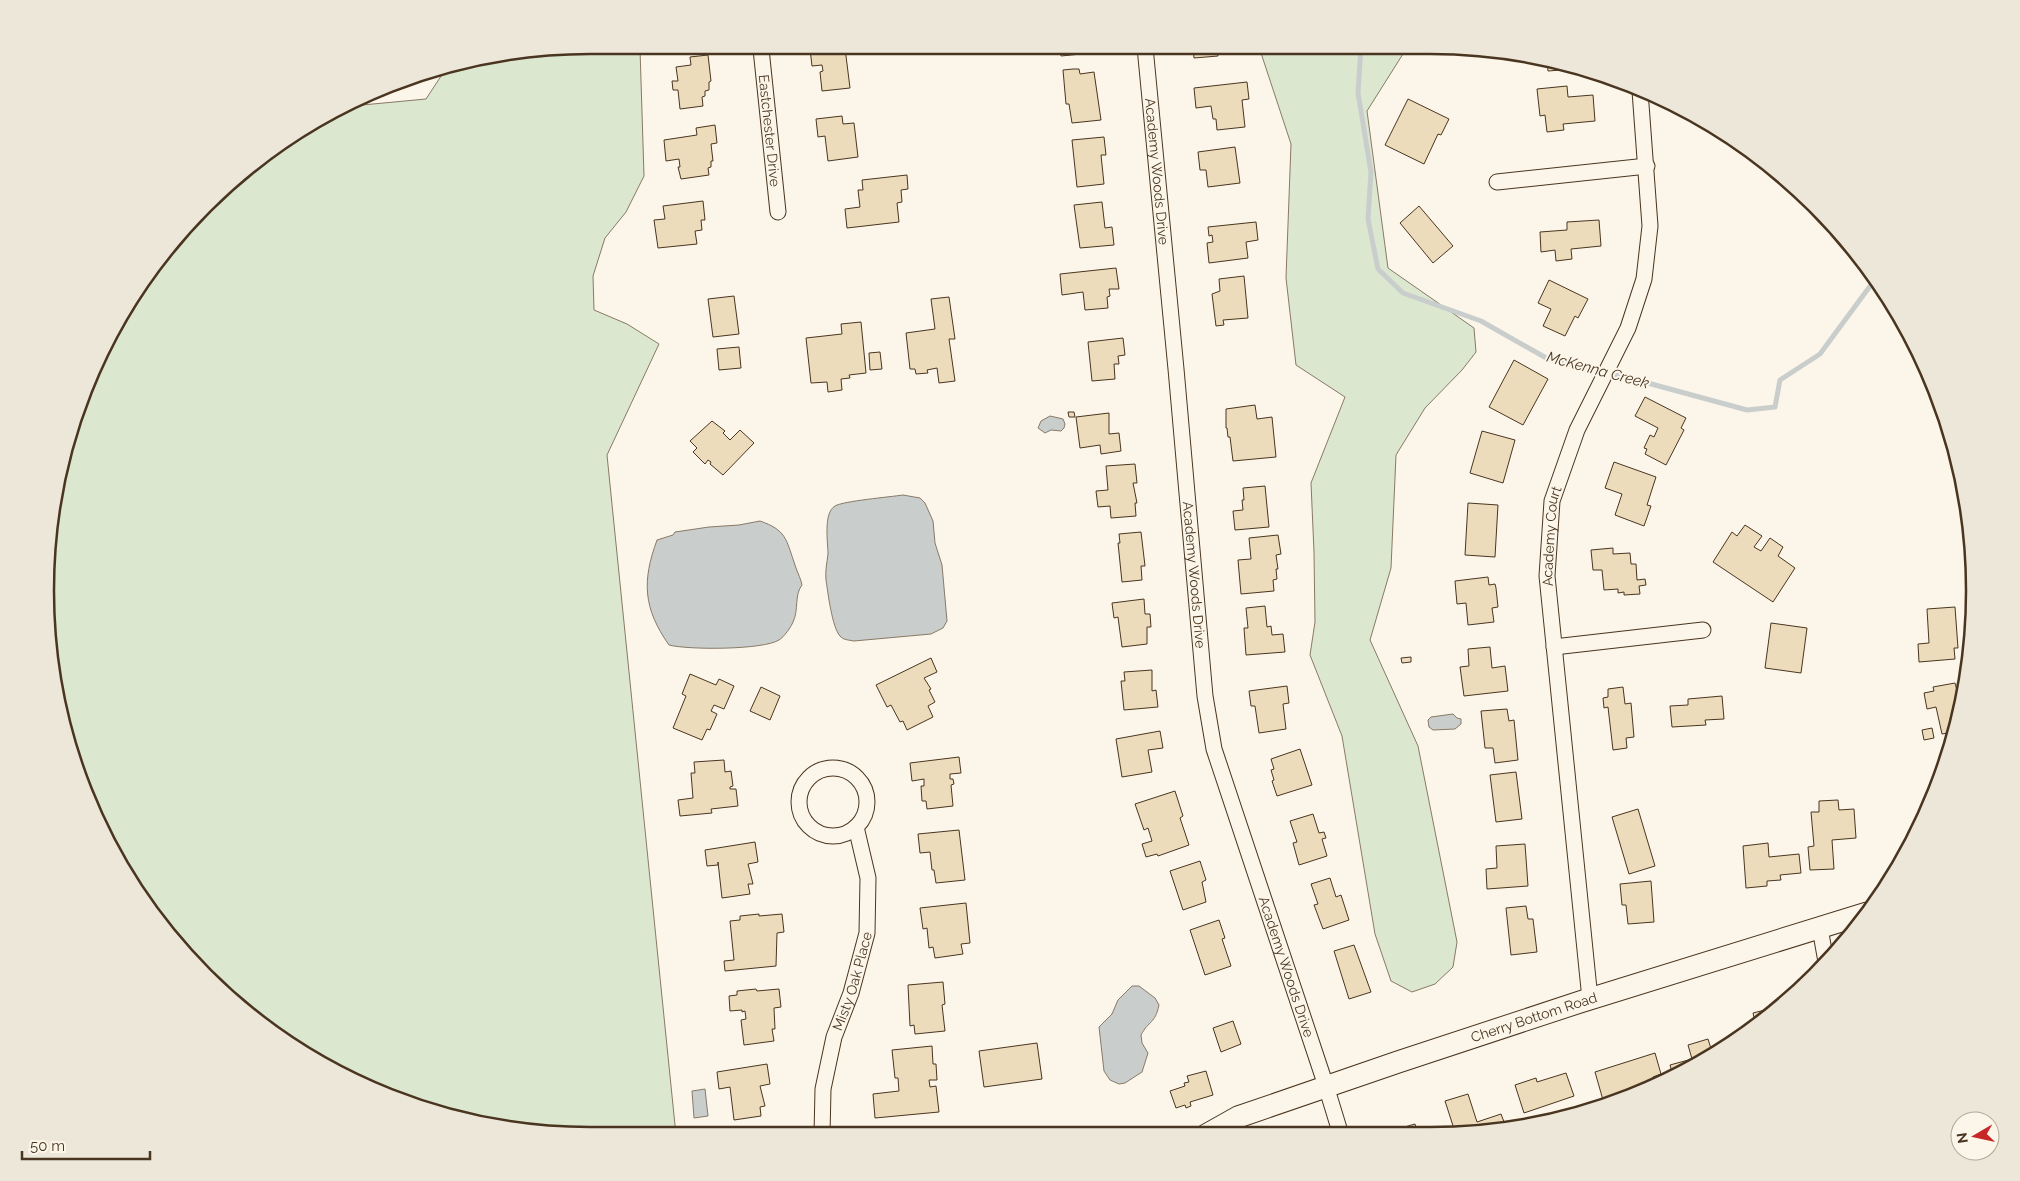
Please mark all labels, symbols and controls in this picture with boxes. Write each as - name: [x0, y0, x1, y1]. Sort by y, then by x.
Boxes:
- street label: Eastchester Drive: [756, 74, 783, 187]
- street label: Academy Woods Drive: [1142, 97, 1172, 246]
- water label: McKenna Creek: [1545, 348, 1651, 392]
- street label: Academy Court: [1539, 484, 1565, 587]
- street label: Academy Woods Drive: [1180, 501, 1209, 649]
- street label: Academy Woods Drive: [1256, 894, 1317, 1039]
- street label: Misty Oak Place: [829, 930, 875, 1033]
- street label: Cherry Bottom Road: [1469, 989, 1599, 1045]
- north arrow: [1950, 1111, 2000, 1161]
- scale bar: [22, 1128, 150, 1160]
- text: N: [1953, 1132, 1971, 1145]
- text: 50 m: [30, 1137, 65, 1155]

